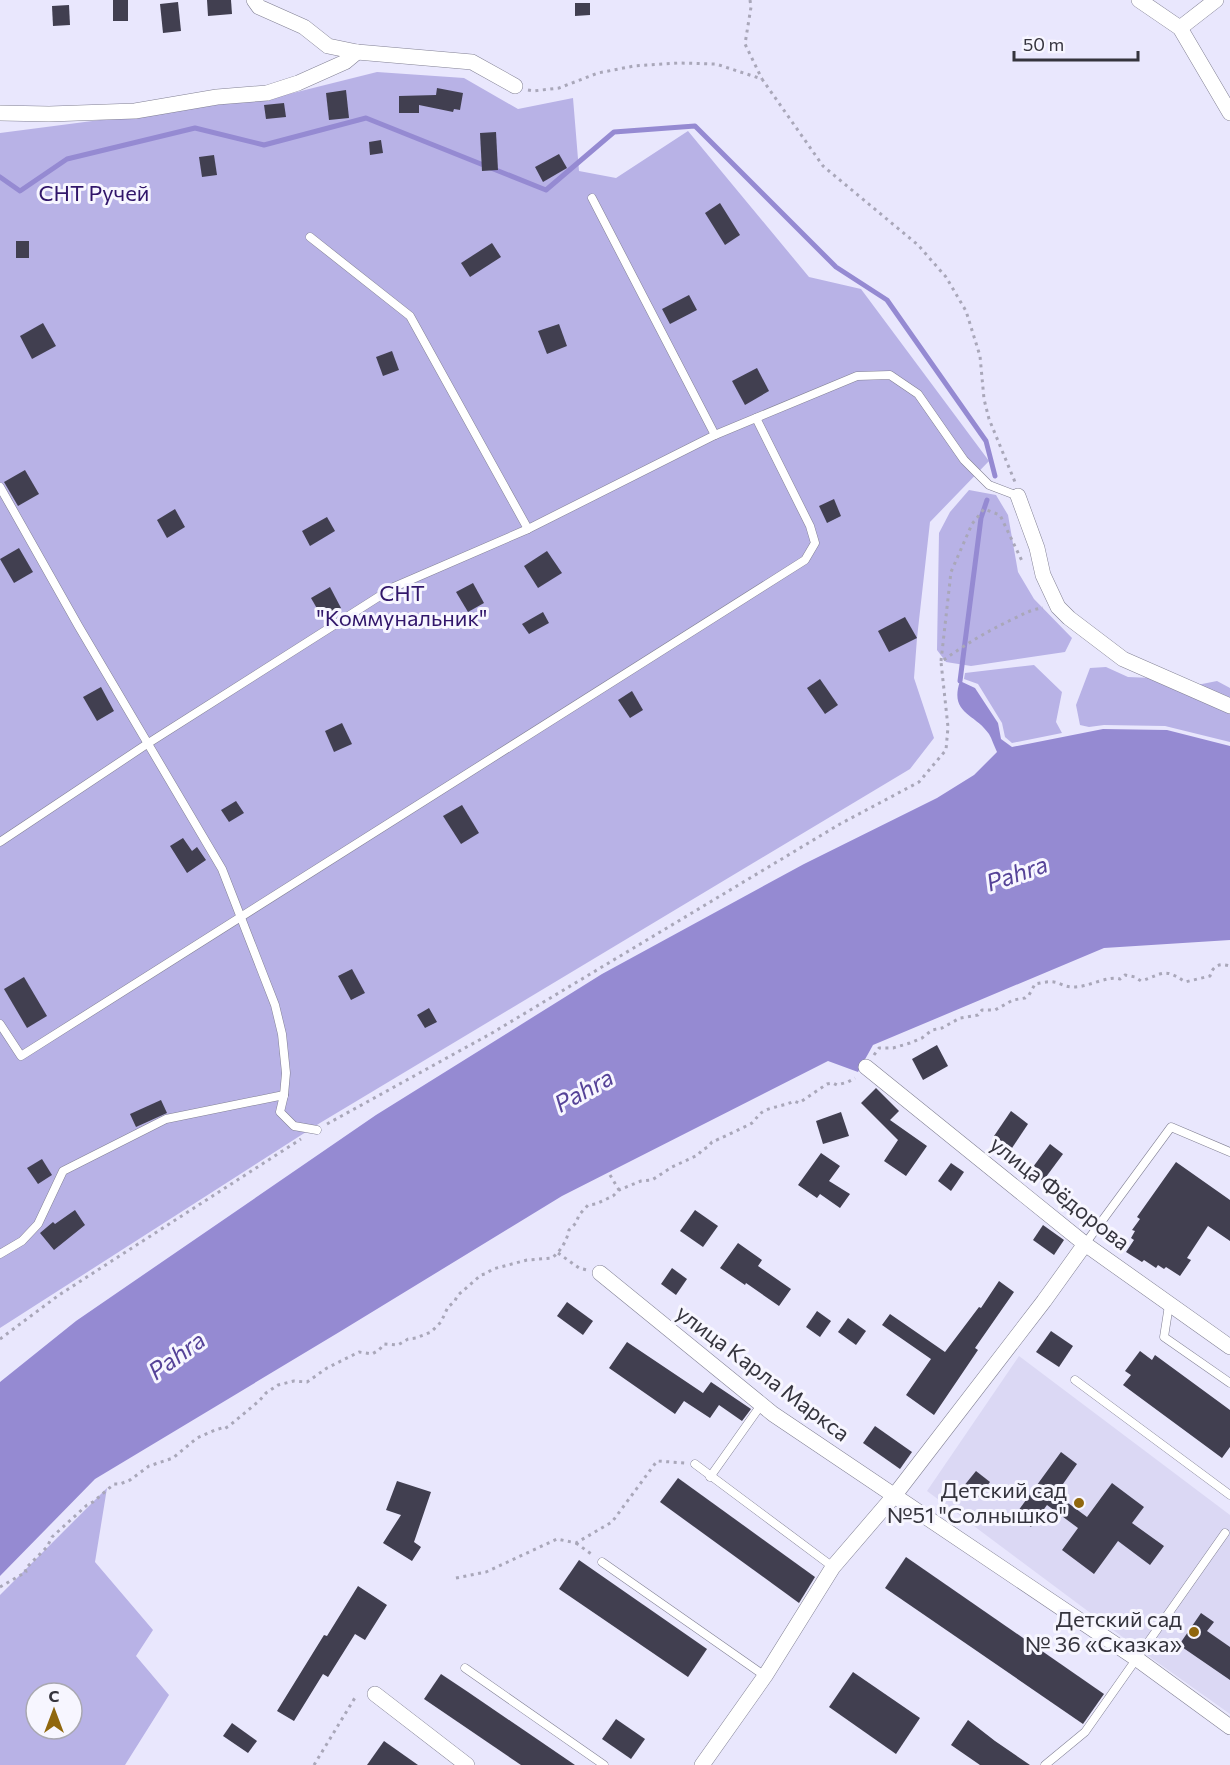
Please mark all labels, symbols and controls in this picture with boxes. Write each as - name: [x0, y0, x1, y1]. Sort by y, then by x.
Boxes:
- scale bar: [1014, 24, 1138, 62]
- text: 50 m: [1023, 33, 1064, 55]
- park label: СНТ Ручей: [39, 179, 149, 206]
- park label: СНТ "Коммунальник": [317, 579, 487, 631]
- water label: Pahra: [982, 849, 1051, 897]
- water label: Pahra: [549, 1062, 618, 1118]
- street label: улица Фёдорова: [985, 1130, 1136, 1256]
- street label: улица Карла Маркса: [671, 1299, 855, 1447]
- water label: Pahra: [142, 1324, 210, 1385]
- place label: Детский сад №51 "Солнышко": [887, 1476, 1067, 1528]
- marker: Детский сад №51 "Солнышко": [1072, 1496, 1086, 1510]
- place label: Детский сад № 36 «Сказка»: [1025, 1605, 1182, 1657]
- marker: Детский сад № 36 «Сказка»: [1187, 1625, 1201, 1639]
- north arrow: [24, 1681, 84, 1741]
- text: С: [49, 1686, 60, 1705]

